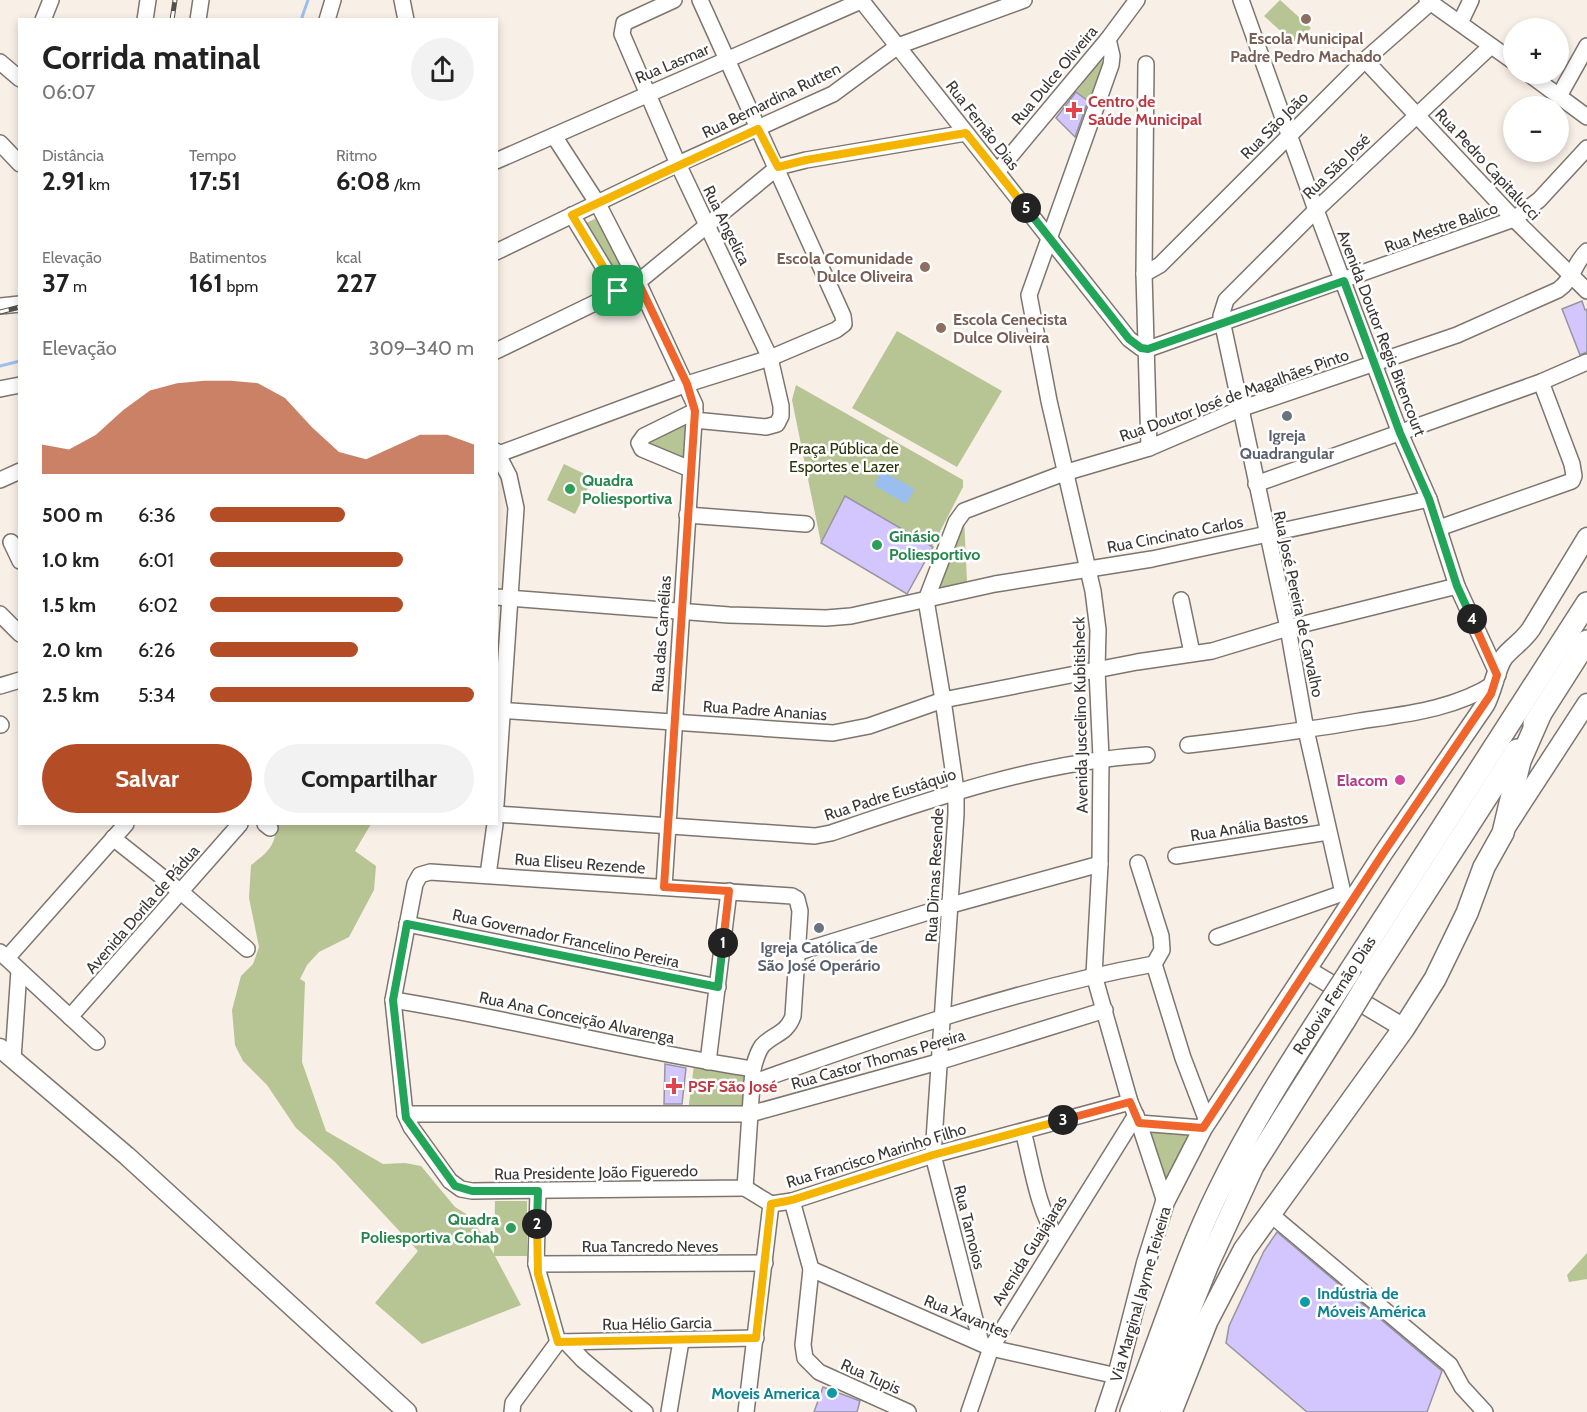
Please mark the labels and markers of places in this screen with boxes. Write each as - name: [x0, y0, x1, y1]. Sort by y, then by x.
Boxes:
- marker: Escola Municipal Padre Pedro Machado: [1299, 12, 1313, 26]
- place label: Escola Municipal Padre Pedro Machado: [1230, 29, 1382, 66]
- place label: Centro de Saúde Municipal: [1088, 92, 1202, 129]
- marker: Centro de Saúde Municipal: [1065, 101, 1083, 119]
- pin: 5: [1011, 193, 1041, 223]
- place label: Escola Comunidade Dulce Oliveira: [777, 249, 913, 286]
- marker: Escola Comunidade Dulce Oliveira: [918, 260, 932, 274]
- pin: [592, 265, 643, 316]
- place label: Escola Cenecista Dulce Oliveira: [953, 310, 1067, 347]
- marker: Escola Cenecista Dulce Oliveira: [934, 321, 948, 335]
- marker: Igreja Quadrangular: [1280, 409, 1294, 423]
- place label: Igreja Quadrangular: [1240, 426, 1335, 463]
- place label: Quadra Poliesportiva: [582, 471, 672, 508]
- marker: Quadra Poliesportiva: [563, 482, 577, 496]
- place label: Ginásio Poliesportivo: [889, 527, 980, 564]
- marker: Ginásio Poliesportivo: [870, 538, 884, 552]
- pin: 4: [1457, 604, 1487, 634]
- place label: Elacom: [1336, 771, 1388, 790]
- marker: Elacom: [1393, 773, 1407, 787]
- marker: Igreja Católica de São José Operário: [812, 921, 826, 935]
- pin: 1: [708, 928, 738, 958]
- place label: Igreja Católica de São José Operário: [758, 938, 880, 975]
- marker: PSF São José: [665, 1077, 683, 1095]
- place label: PSF São José: [688, 1077, 777, 1096]
- pin: 3: [1048, 1105, 1078, 1135]
- pin: 2: [522, 1209, 552, 1239]
- place label: Quadra Poliesportiva Cohab: [361, 1210, 499, 1247]
- marker: Quadra Poliesportiva Cohab: [504, 1221, 518, 1235]
- place label: Indústria de Móveis América: [1317, 1284, 1426, 1321]
- marker: Indústria de Móveis América: [1298, 1295, 1312, 1309]
- place label: Moveis America: [711, 1384, 820, 1403]
- marker: Moveis America: [825, 1386, 839, 1400]

